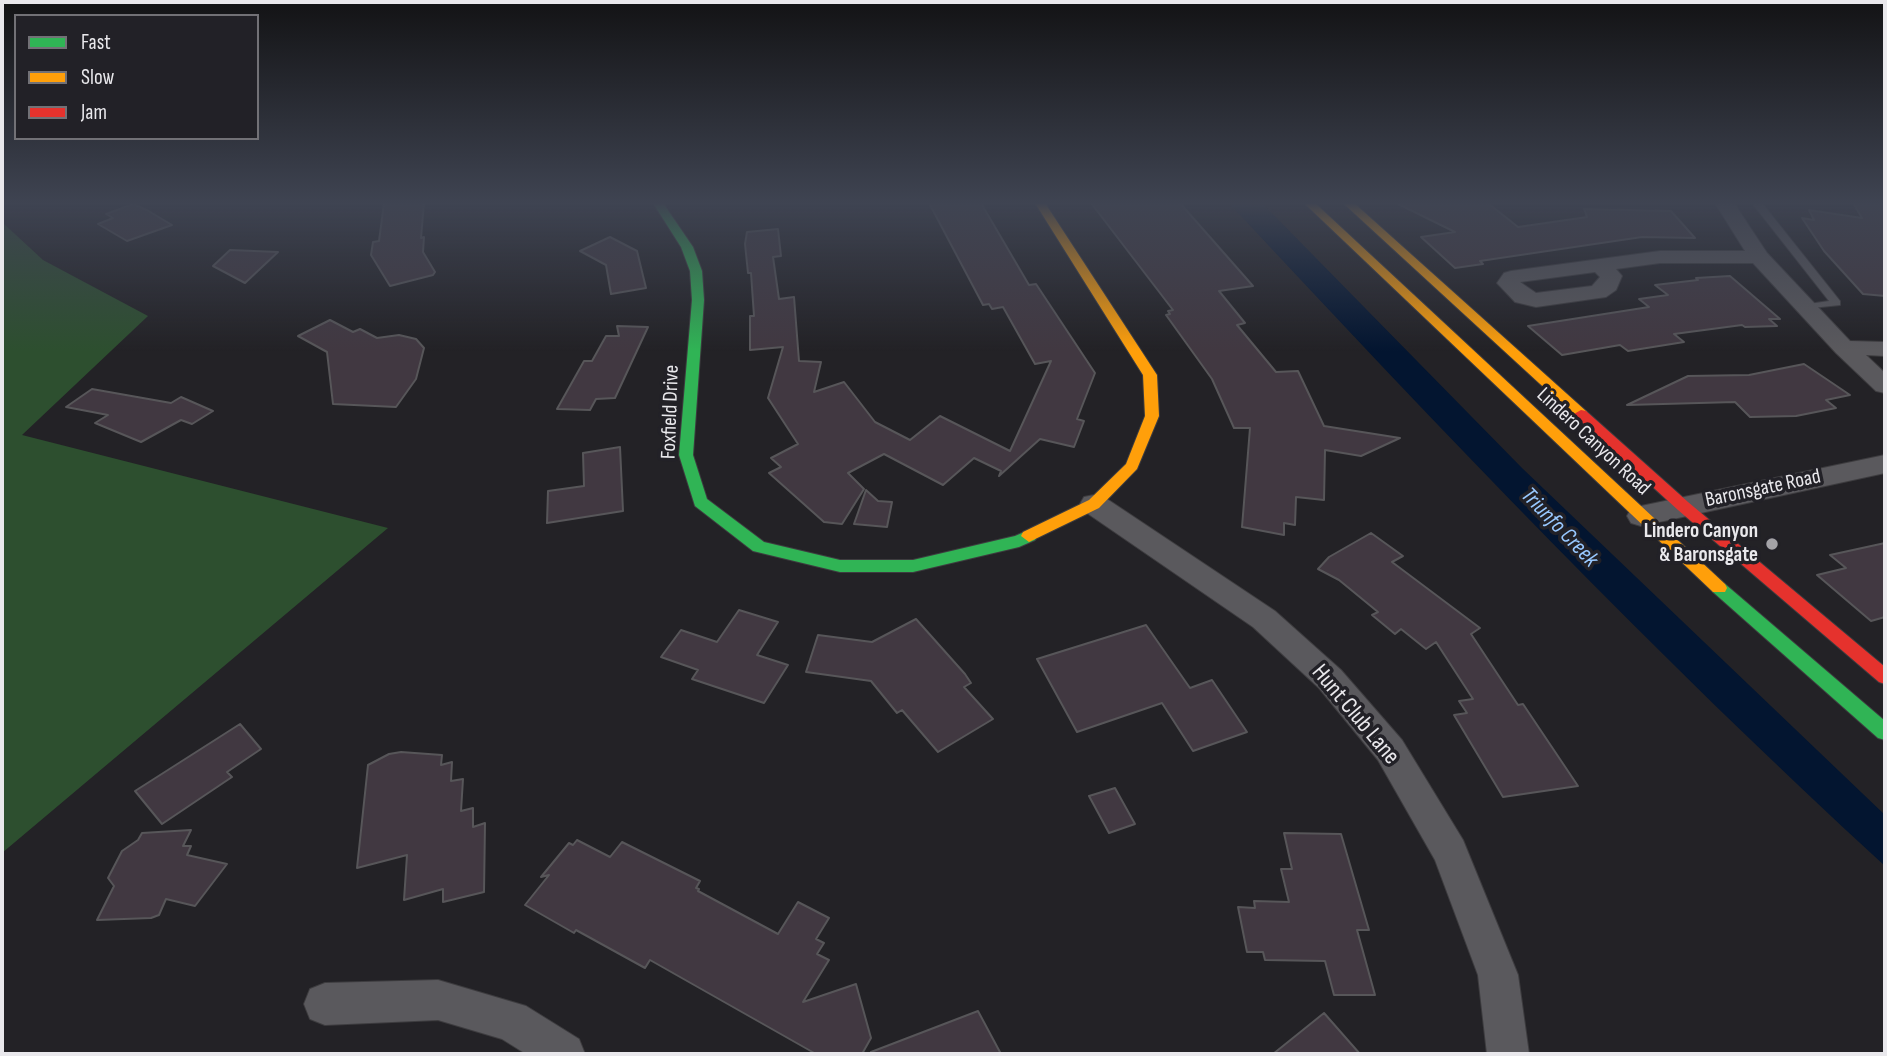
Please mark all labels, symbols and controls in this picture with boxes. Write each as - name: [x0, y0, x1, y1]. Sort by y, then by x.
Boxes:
- legend: [14, 14, 259, 140]
- text: Fast: [81, 30, 111, 55]
- text: Slow: [81, 65, 114, 90]
- text: Jam: [81, 100, 107, 125]
- street label: Foxfield Drive: [657, 364, 685, 460]
- street label: Lindero Canyon Road: [1531, 383, 1655, 501]
- street label: Baronsgate Road: [1703, 464, 1823, 514]
- water label: Triunfo Creek: [1514, 483, 1604, 573]
- place label: Lindero Canyon & Baronsgate: [1644, 519, 1758, 569]
- marker: Lindero Canyon & Baronsgate: [1764, 536, 1780, 552]
- street label: Hunt Club Lane: [1305, 659, 1405, 771]

